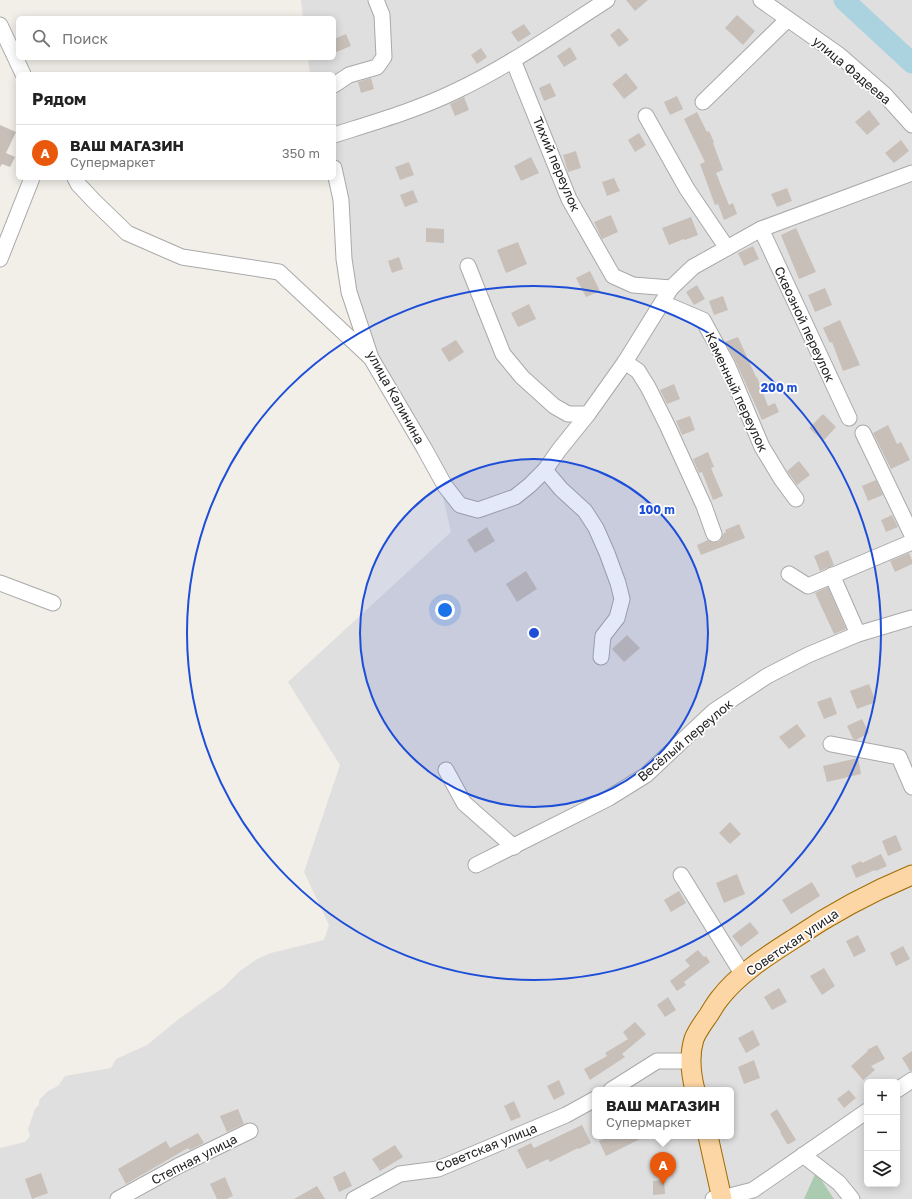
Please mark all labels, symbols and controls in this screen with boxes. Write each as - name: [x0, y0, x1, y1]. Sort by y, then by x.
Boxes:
- search box: [16, 16, 336, 60]
- icon: search: [30, 27, 52, 49]
- text: Поиск: [62, 29, 108, 47]
- street label: улица Фадеева: [810, 33, 894, 107]
- text: Рядом: [32, 88, 86, 109]
- street label: Тихий переулок: [530, 114, 584, 214]
- text: ВАШ МАГАЗИН: [70, 136, 184, 154]
- text: A: [40, 145, 50, 161]
- text: 350 m: [282, 145, 320, 161]
- text: Супермаркет: [70, 154, 155, 170]
- street label: Сквозной переулок: [771, 264, 839, 385]
- street label: Каменный переулок: [702, 330, 772, 455]
- street label: улица Калинина: [364, 347, 428, 447]
- text: 200 m: [761, 380, 797, 395]
- text: 100 m: [639, 502, 675, 517]
- your location: [435, 600, 455, 620]
- centre of rings: [527, 626, 541, 640]
- street label: Весёлый переулок: [634, 695, 736, 785]
- street label: Советская улица: [743, 905, 841, 979]
- map controls: [864, 1079, 900, 1187]
- button: +: [864, 1079, 900, 1115]
- popup: [592, 1087, 734, 1139]
- text: ВАШ МАГАЗИН: [606, 1096, 720, 1114]
- text: Супермаркет: [606, 1114, 691, 1130]
- button: −: [864, 1115, 900, 1151]
- street label: Советская улица: [433, 1119, 539, 1175]
- street label: Степная улица: [148, 1130, 240, 1188]
- button: layers: [864, 1151, 900, 1187]
- pin: A: [650, 1152, 676, 1185]

